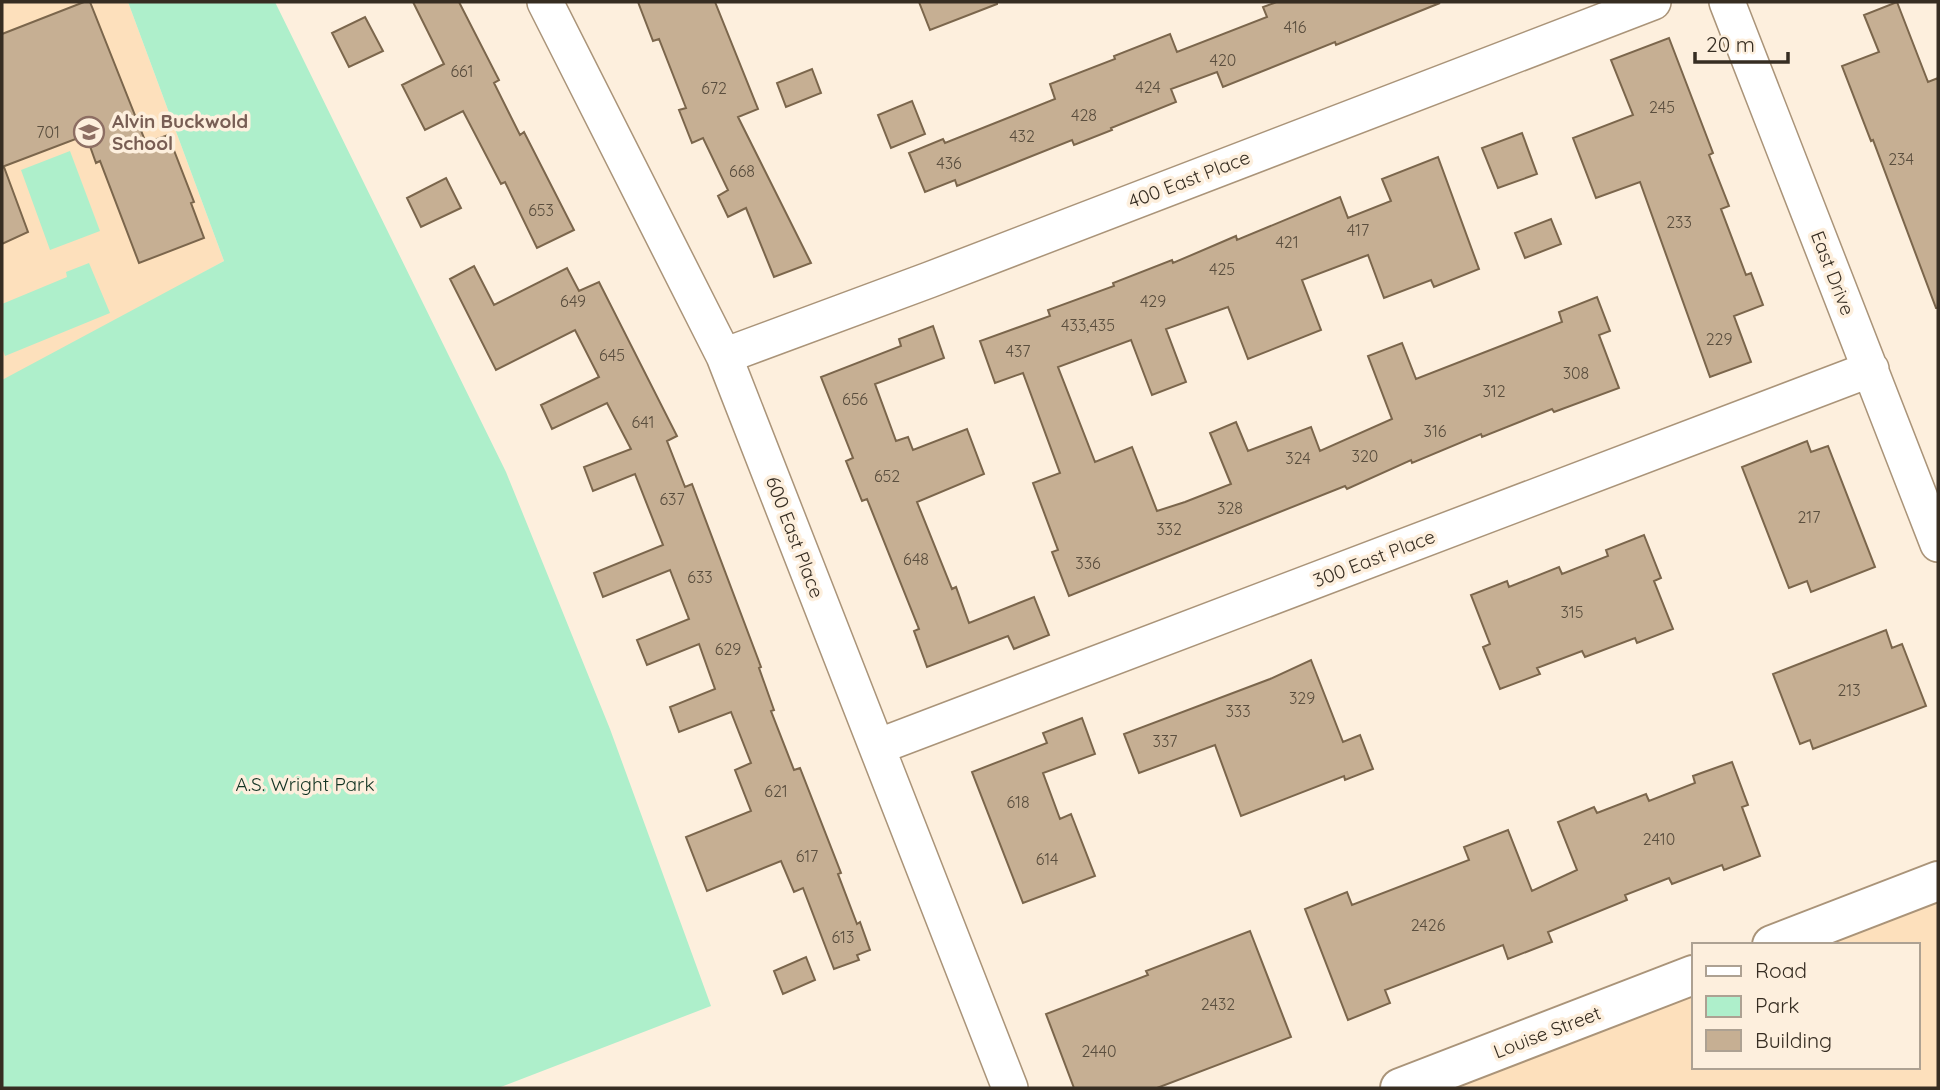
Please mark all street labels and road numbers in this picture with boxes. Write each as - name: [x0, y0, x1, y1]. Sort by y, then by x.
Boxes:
- street label: 400 East Place: [1125, 145, 1253, 213]
- street label: East Drive: [1806, 227, 1860, 319]
- street label: 600 East Place: [761, 473, 829, 601]
- street label: 300 East Place: [1310, 524, 1438, 592]
- street label: Louise Street: [1490, 1001, 1604, 1063]

